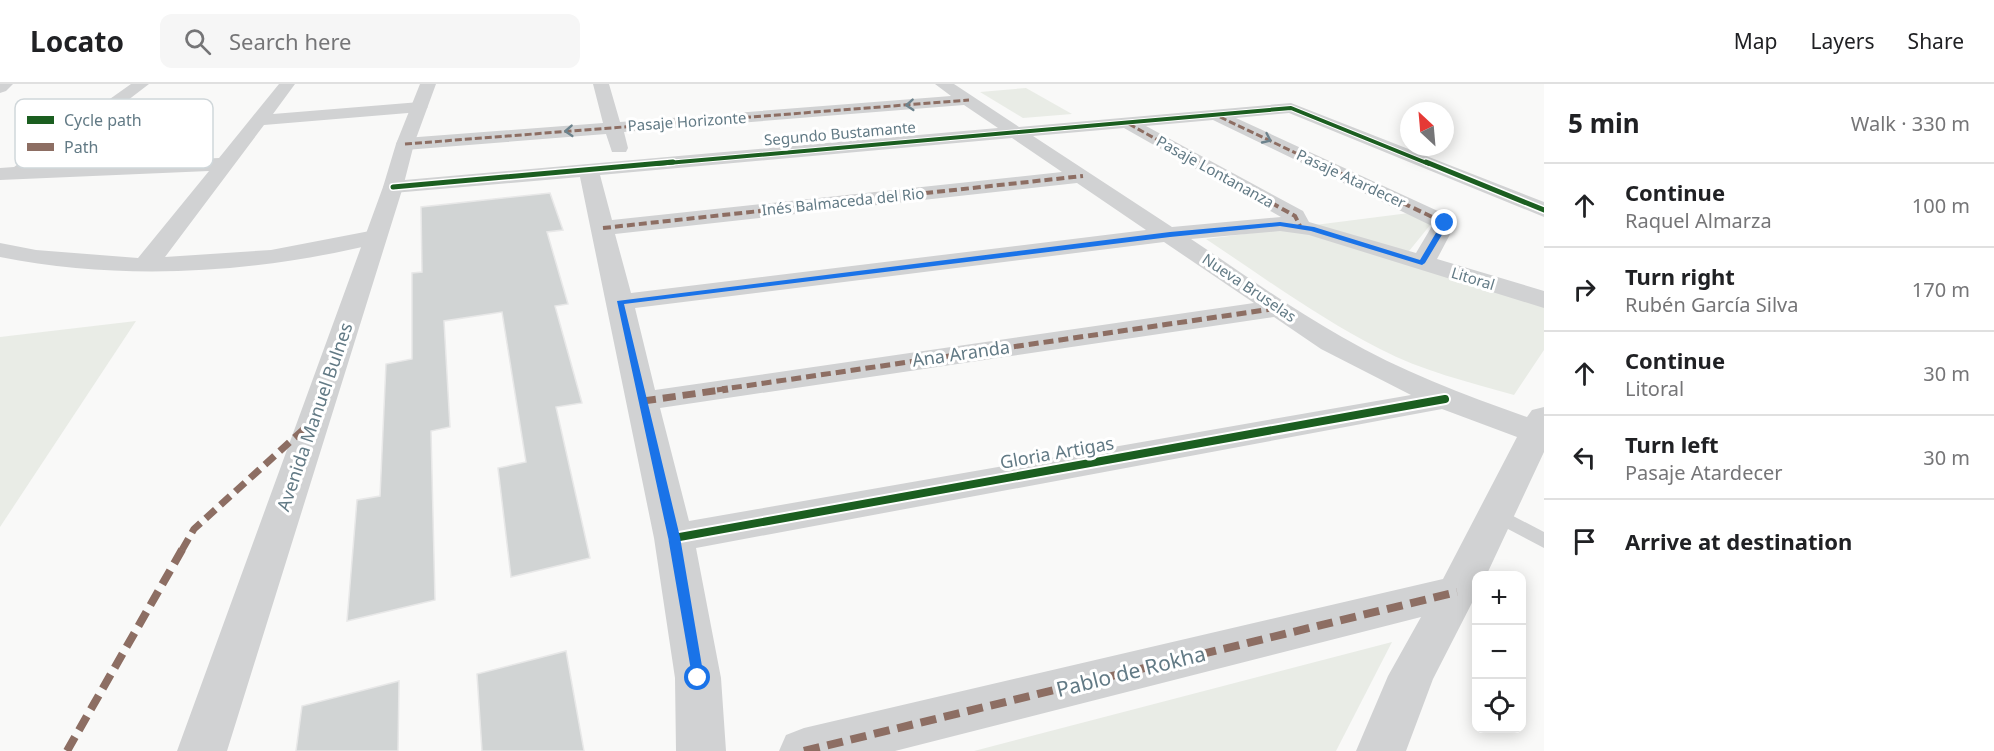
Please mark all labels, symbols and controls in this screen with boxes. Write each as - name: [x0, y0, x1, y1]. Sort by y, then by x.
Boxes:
- search box: [160, 14, 580, 68]
- text: Locato: [30, 22, 124, 60]
- icon: search: [181, 25, 214, 58]
- text: Search here: [229, 26, 351, 56]
- text: Map: [1734, 27, 1778, 55]
- text: Layers: [1811, 27, 1875, 55]
- text: Share: [1908, 27, 1964, 55]
- one-way arrow: [906, 98, 915, 111]
- legend: [15, 99, 213, 168]
- north arrow: [1400, 102, 1454, 156]
- text: 5 min: [1568, 105, 1640, 141]
- street label: Pasaje Horizonte: [627, 107, 747, 135]
- text: Cycle path: [64, 109, 142, 131]
- text: Walk · 330 m: [1851, 110, 1970, 137]
- street label: Segundo Bustamante: [763, 116, 917, 150]
- one-way arrow: [565, 124, 574, 137]
- street label: Pasaje Lontananza: [1153, 130, 1278, 212]
- one-way arrow: [1261, 132, 1272, 144]
- text: Path: [64, 136, 98, 158]
- street label: Pasaje Atardecer: [1294, 144, 1409, 212]
- text: Continue: [1625, 177, 1725, 207]
- street label: Inés Balmaceda del Rio: [761, 183, 925, 219]
- icon: ahead: [1568, 189, 1601, 222]
- text: 100 m: [1912, 192, 1970, 219]
- text: Raquel Almarza: [1625, 207, 1772, 234]
- route end: [1431, 209, 1457, 235]
- street label: Nueva Bruselas: [1199, 248, 1300, 326]
- text: Turn right: [1625, 261, 1735, 291]
- street label: Litoral: [1449, 262, 1497, 294]
- icon: right: [1568, 273, 1601, 306]
- text: 170 m: [1912, 276, 1970, 303]
- text: Rubén García Silva: [1625, 291, 1798, 318]
- street label: Avenida Manuel Bulnes: [270, 319, 358, 514]
- street label: Ana Aranda: [910, 334, 1011, 372]
- text: Continue: [1625, 345, 1725, 375]
- icon: ahead: [1568, 357, 1601, 390]
- text: 30 m: [1923, 360, 1970, 387]
- text: Litoral: [1625, 375, 1684, 402]
- text: Turn left: [1625, 429, 1719, 459]
- street label: Gloria Artigas: [998, 430, 1116, 474]
- icon: left: [1568, 441, 1601, 474]
- text: 30 m: [1923, 444, 1970, 471]
- text: Pasaje Atardecer: [1625, 459, 1783, 486]
- icon: arrive: [1568, 525, 1601, 558]
- text: Arrive at destination: [1625, 526, 1852, 556]
- map controls: [1472, 571, 1526, 733]
- button: +: [1472, 571, 1526, 625]
- button: −: [1472, 625, 1526, 679]
- street label: Pablo de Rokha: [1053, 639, 1208, 703]
- route start: [684, 664, 710, 690]
- button: locate: [1472, 679, 1526, 733]

